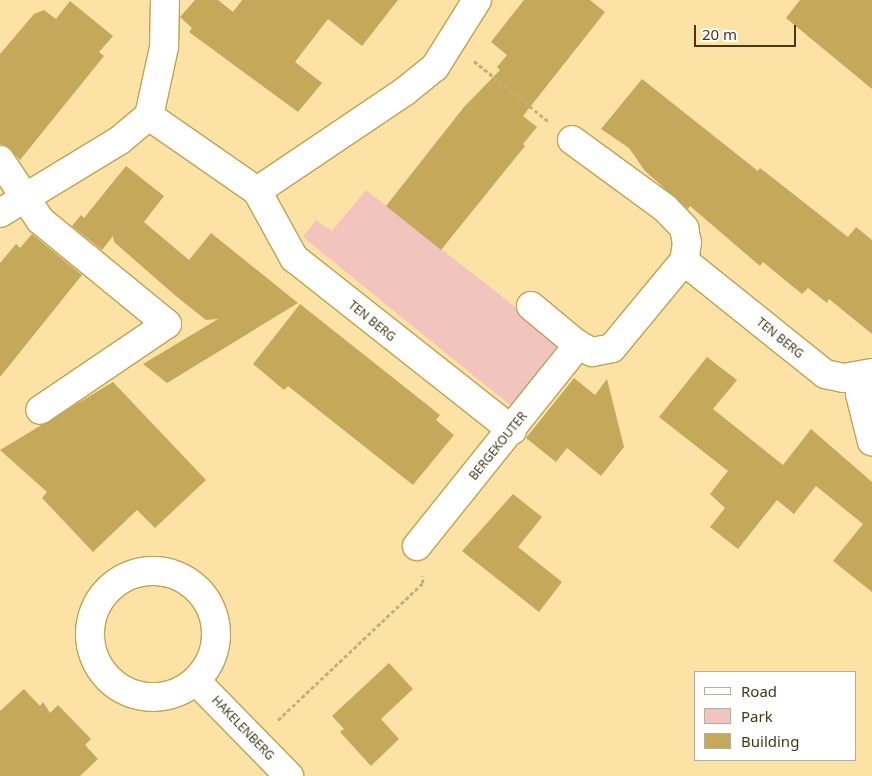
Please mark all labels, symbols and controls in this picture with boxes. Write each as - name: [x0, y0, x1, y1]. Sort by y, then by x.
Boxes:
- scale bar: [697, 15, 800, 47]
- text: 20 m: [702, 24, 737, 44]
- street label: TEN BERG: [346, 298, 398, 344]
- street label: TEN BERG: [754, 315, 806, 361]
- street label: BERGEKOUTER: [466, 409, 530, 483]
- legend: [694, 671, 857, 761]
- text: Road: [741, 681, 777, 701]
- street label: HAKELENBERG: [209, 693, 277, 763]
- text: Park: [741, 706, 773, 726]
- text: Building: [741, 731, 799, 751]

